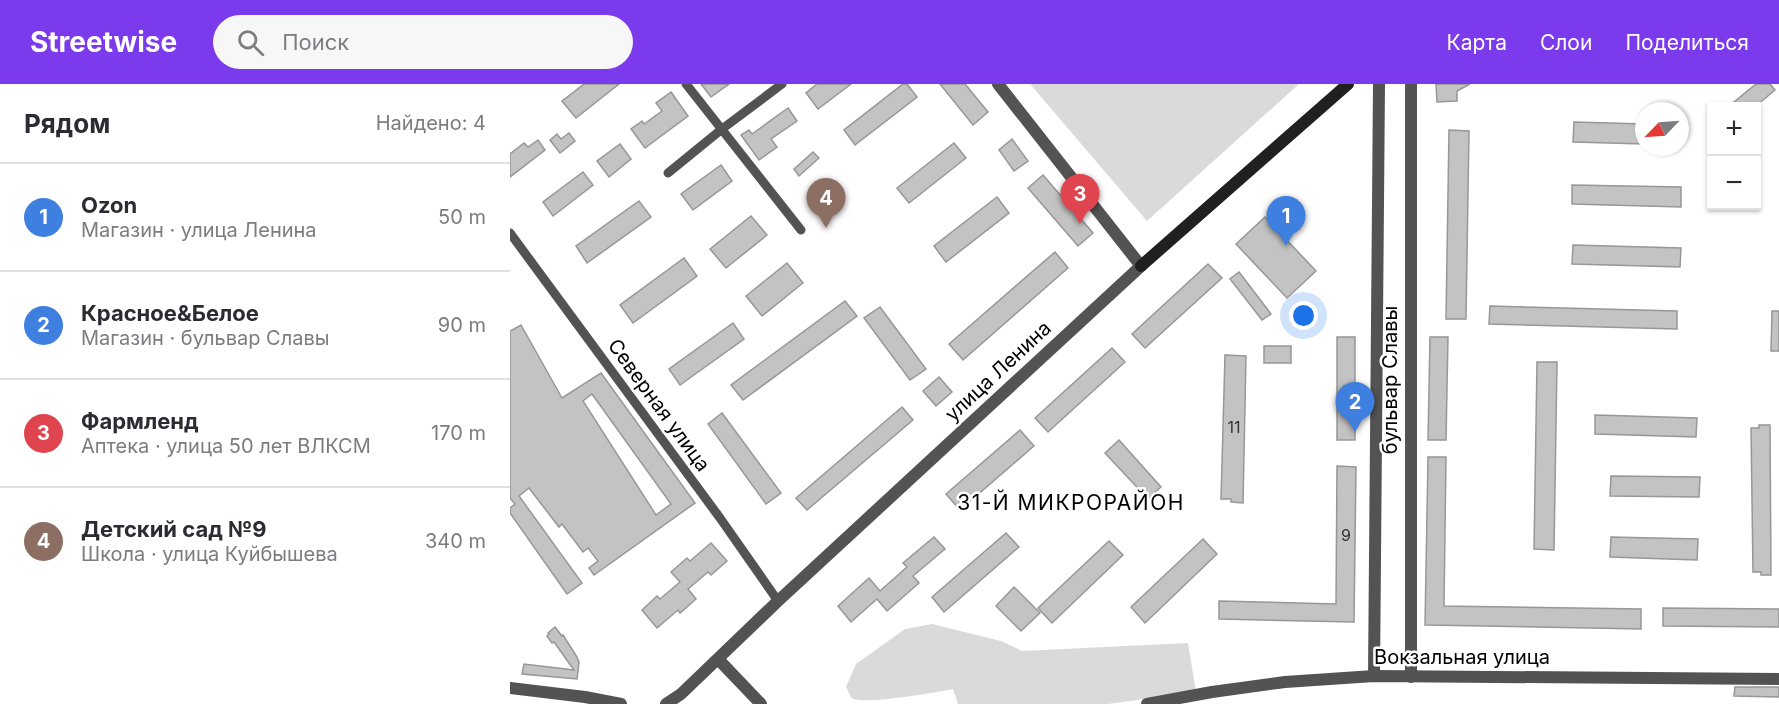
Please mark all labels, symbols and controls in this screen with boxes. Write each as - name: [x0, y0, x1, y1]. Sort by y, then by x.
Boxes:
- search box: [213, 15, 633, 69]
- text: Streetwise: [30, 25, 177, 59]
- icon: search: [234, 26, 267, 59]
- text: Поиск: [282, 29, 349, 55]
- text: Карта: [1447, 30, 1507, 55]
- text: Слои: [1540, 30, 1592, 55]
- text: Поделиться: [1625, 30, 1749, 55]
- north arrow: [1635, 102, 1689, 156]
- map controls: [1707, 102, 1761, 210]
- button: +: [1707, 102, 1761, 156]
- text: Рядом: [24, 108, 110, 139]
- text: Найдено: 4: [376, 111, 486, 135]
- button: −: [1707, 156, 1761, 210]
- pin: 3: [1060, 174, 1100, 224]
- pin: 4: [806, 178, 846, 228]
- text: Ozon: [81, 192, 137, 218]
- pin: 1: [1266, 196, 1306, 246]
- text: 1: [39, 205, 48, 229]
- text: 50 m: [438, 205, 486, 229]
- text: Магазин · улица Ленина: [81, 218, 317, 242]
- text: Красное&Белое: [81, 300, 259, 326]
- your location: [1289, 301, 1318, 330]
- street label: бульвар Славы: [1378, 306, 1402, 454]
- text: 2: [37, 313, 50, 337]
- text: 90 m: [438, 313, 486, 337]
- street label: улица Ленина: [940, 316, 1056, 426]
- text: Магазин · бульвар Славы: [81, 326, 329, 350]
- street label: Северная улица: [603, 334, 715, 476]
- pin: 2: [1336, 382, 1374, 432]
- text: Фармленд: [81, 408, 199, 434]
- house number: 11: [1227, 417, 1241, 437]
- text: 3: [37, 421, 50, 445]
- text: 170 m: [431, 421, 486, 445]
- text: Аптека · улица 50 лет ВЛКСМ: [81, 434, 371, 458]
- district label: 31-Й МИКРОРАЙОН: [957, 489, 1185, 515]
- text: Детский сад №9: [81, 516, 267, 542]
- house number: 9: [1341, 525, 1351, 545]
- text: 4: [37, 529, 50, 553]
- text: 340 m: [425, 529, 486, 553]
- text: Школа · улица Куйбышева: [81, 542, 338, 566]
- street label: Вокзальная улица: [1374, 645, 1550, 669]

